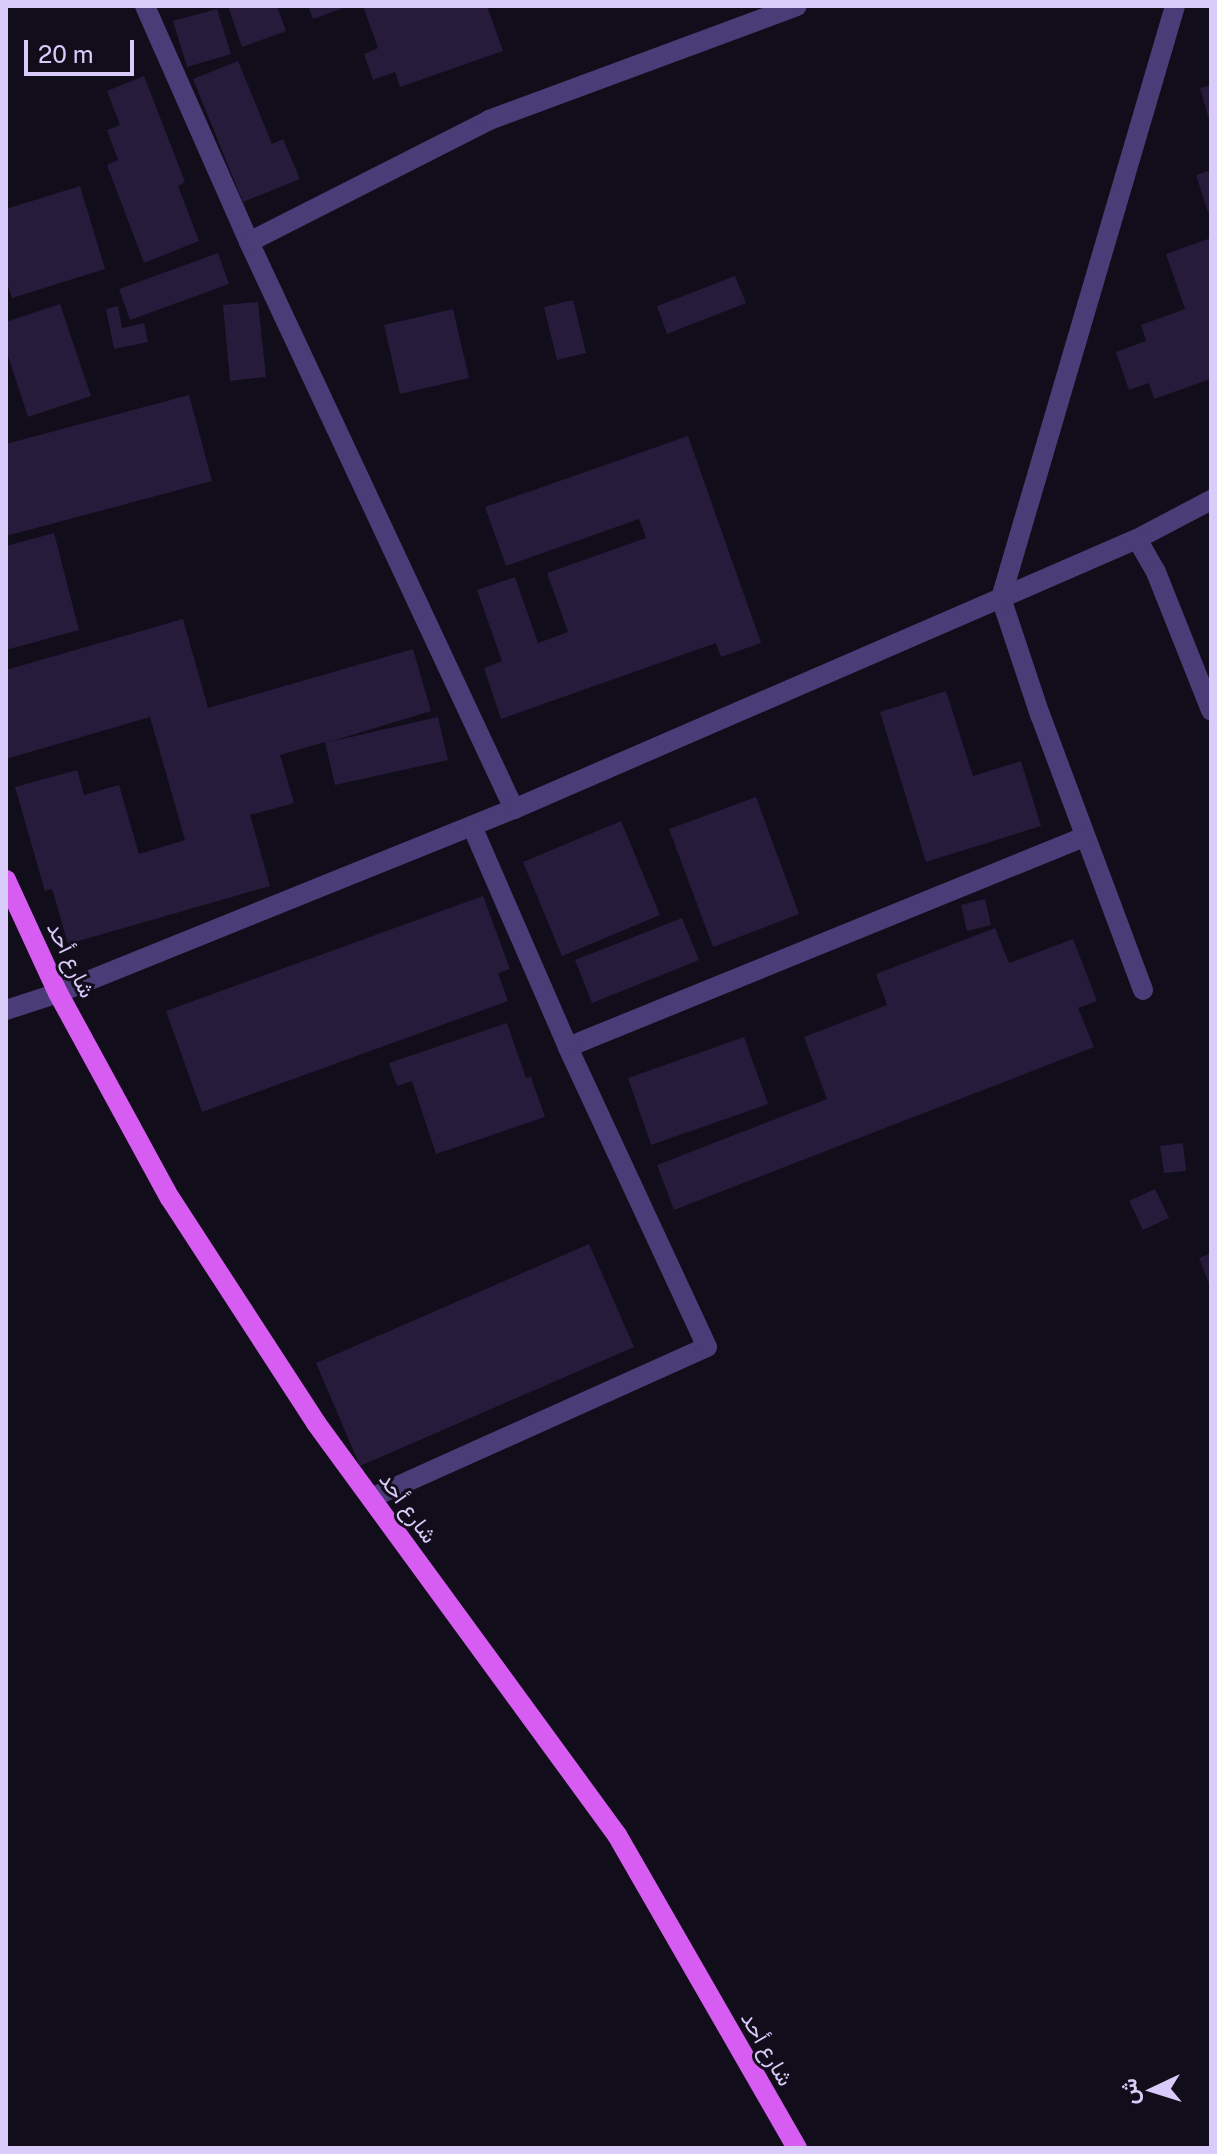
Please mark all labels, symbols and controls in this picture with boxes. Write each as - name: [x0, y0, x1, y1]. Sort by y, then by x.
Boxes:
- scale bar: [28, 24, 138, 74]
- text: 20 m: [38, 40, 94, 68]
- street label: شارع أحد: [41, 918, 101, 1002]
- street label: شارع أحد: [373, 1467, 443, 1549]
- street label: شارع أحد: [735, 2007, 799, 2091]
- north arrow: [1113, 2050, 1193, 2130]
- text: ش: [1115, 2078, 1143, 2106]

